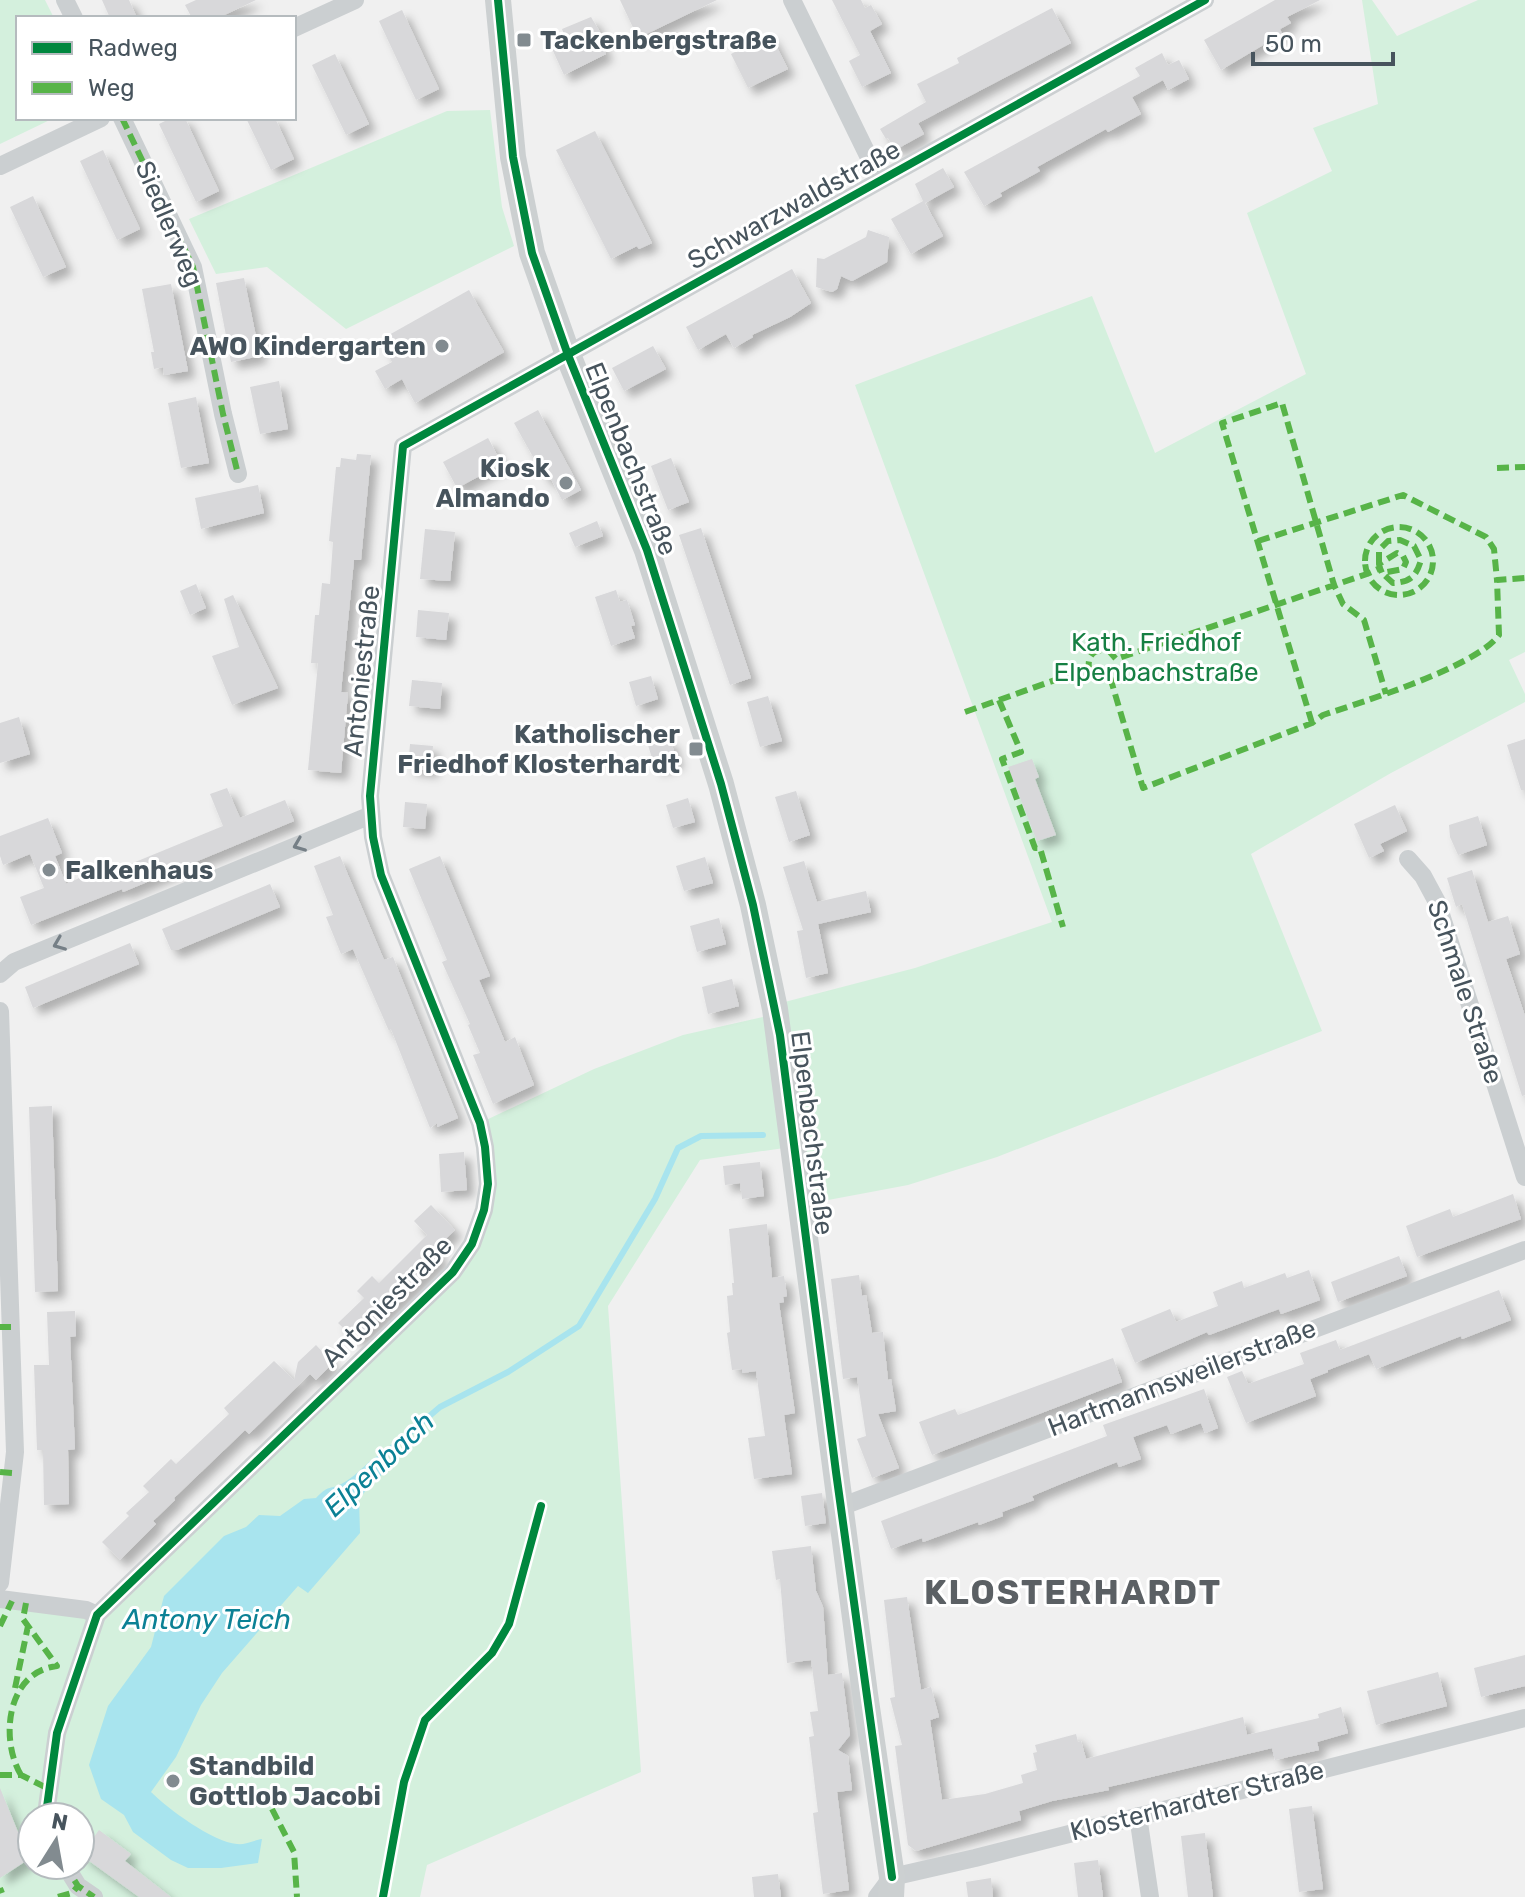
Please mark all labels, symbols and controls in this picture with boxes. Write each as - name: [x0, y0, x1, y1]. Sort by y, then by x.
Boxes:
- legend: [16, 16, 296, 120]
- scale bar: [1253, 16, 1393, 66]
- place label: Tackenbergstraße: [540, 25, 777, 56]
- text: 50 m: [1265, 30, 1322, 58]
- marker: Tackenbergstraße: [515, 31, 533, 49]
- text: Radweg: [88, 34, 178, 62]
- text: Weg: [88, 74, 135, 102]
- street label: Schwarzwaldstraße: [682, 134, 906, 276]
- street label: Siedlerweg: [129, 156, 209, 292]
- place label: AWO Kindergarten: [190, 331, 426, 362]
- marker: AWO Kindergarten: [433, 337, 451, 355]
- street label: Elpenbachstraße: [578, 358, 684, 560]
- place label: Kiosk Almando: [436, 453, 551, 514]
- marker: Kiosk Almando: [557, 474, 575, 492]
- street label: Antoniestraße: [338, 584, 386, 758]
- park label: Kath. Friedhof Elpenbachstraße: [1053, 627, 1259, 688]
- place label: Katholischer Friedhof Klosterhardt: [397, 719, 680, 780]
- marker: Katholischer Friedhof Klosterhardt: [687, 740, 705, 758]
- one-way arrow: [293, 835, 307, 852]
- place label: Falkenhaus: [65, 855, 213, 886]
- marker: Falkenhaus: [40, 861, 58, 879]
- street label: Schmale Straße: [1421, 896, 1509, 1088]
- one-way arrow: [53, 934, 67, 950]
- street label: Elpenbachstraße: [784, 1029, 840, 1237]
- street label: Antoniestraße: [315, 1230, 459, 1374]
- street label: Hartmannsweilerstraße: [1044, 1313, 1320, 1443]
- water label: Elpenbach: [317, 1405, 441, 1523]
- district label: KLOSTERHARDT: [924, 1572, 1222, 1613]
- water label: Antony Teich: [121, 1603, 291, 1636]
- place label: Standbild Gottlob Jacobi: [189, 1751, 381, 1812]
- street label: Klosterhardter Straße: [1067, 1754, 1327, 1848]
- marker: Standbild Gottlob Jacobi: [164, 1772, 182, 1790]
- north arrow: [16, 1801, 96, 1881]
- text: N: [49, 1807, 70, 1837]

